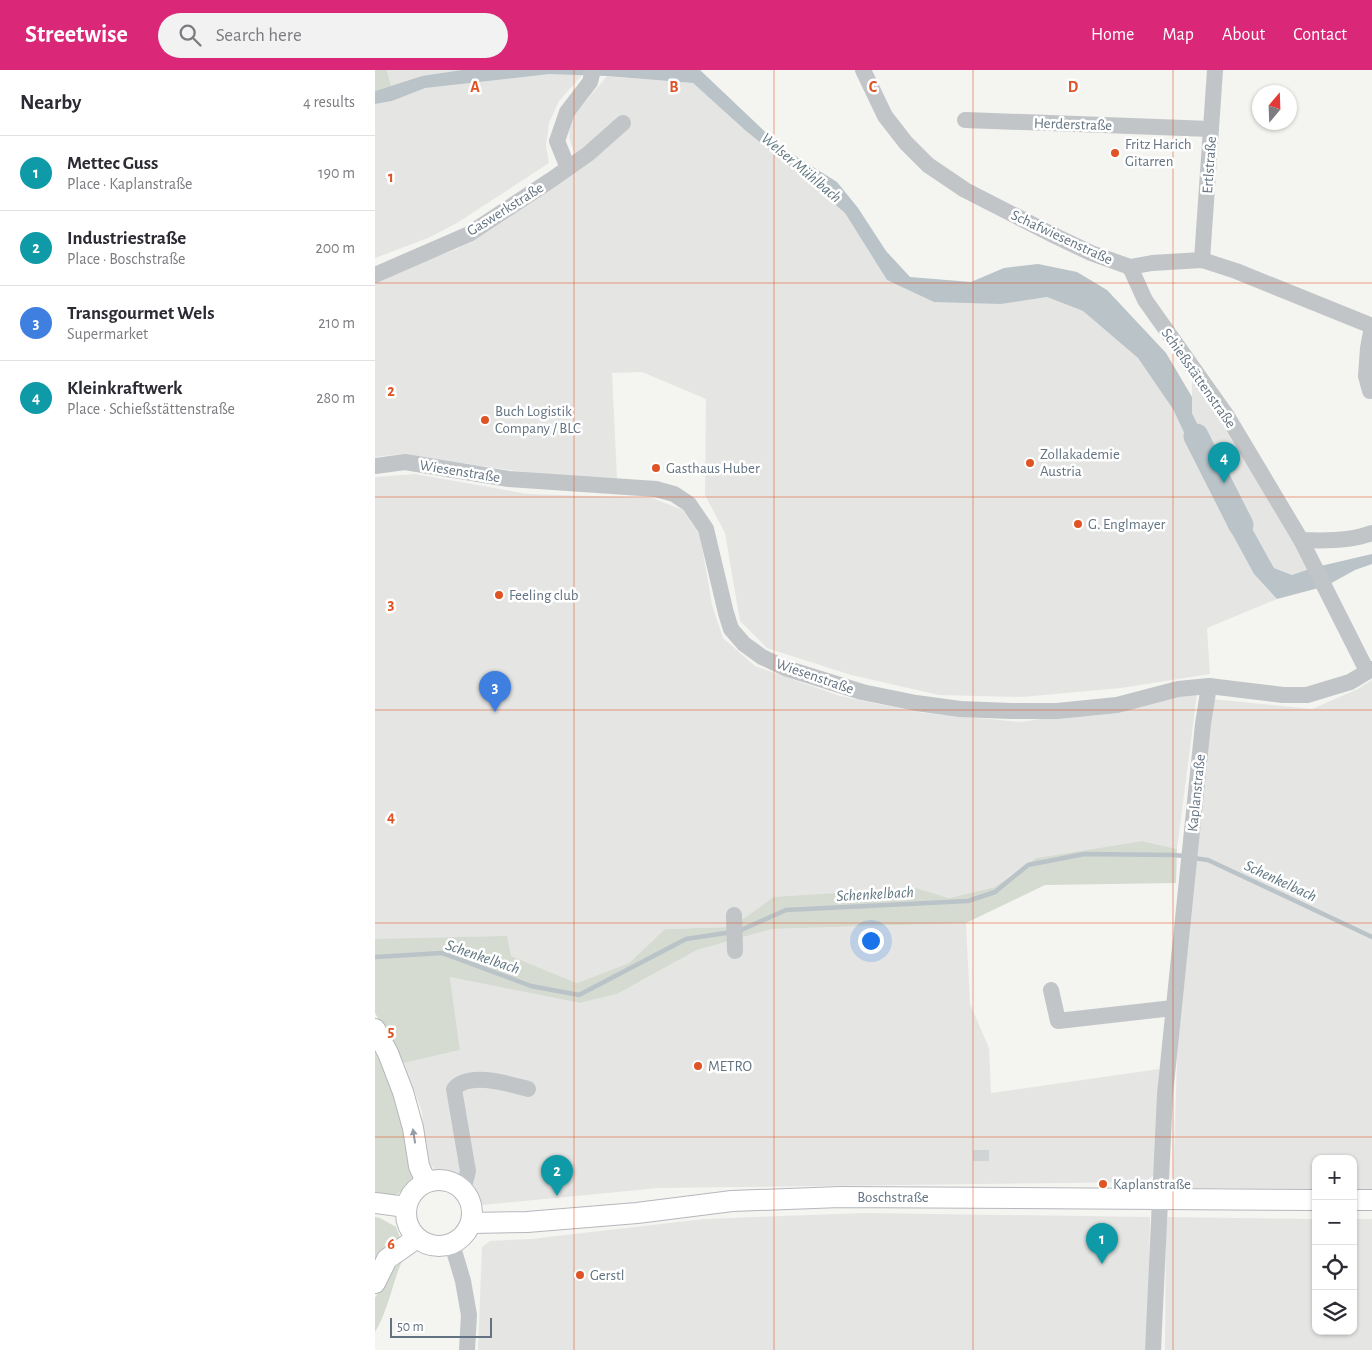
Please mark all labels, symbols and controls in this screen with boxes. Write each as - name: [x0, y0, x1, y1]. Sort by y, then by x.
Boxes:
- search box: [158, 13, 508, 58]
- icon: search: [176, 21, 204, 49]
- text: Streetwise: [25, 23, 128, 47]
- text: Search here: [216, 26, 302, 45]
- text: Home: [1091, 26, 1134, 44]
- text: Map: [1162, 26, 1194, 44]
- text: About: [1222, 26, 1265, 44]
- text: Contact: [1293, 26, 1347, 44]
- text: A: [470, 79, 480, 95]
- text: B: [669, 79, 679, 95]
- text: C: [869, 79, 878, 95]
- text: D: [1068, 79, 1079, 95]
- north arrow: [1252, 85, 1297, 130]
- text: Nearby: [20, 92, 81, 113]
- text: 4 results: [303, 94, 355, 110]
- street label: Herderstraße: [1034, 116, 1113, 133]
- water label: Welser Mühlbach: [758, 130, 844, 206]
- street label: Ertlstraße: [1200, 136, 1219, 194]
- place label: Fritz Harich Gitarren: [1125, 137, 1192, 169]
- marker: Fritz Harich Gitarren: [1109, 147, 1121, 159]
- text: Mettec Guss: [67, 154, 158, 173]
- text: 1: [33, 165, 39, 181]
- text: 190 m: [318, 165, 355, 181]
- text: 1: [388, 169, 394, 185]
- text: Place · Kaplanstraße: [67, 176, 192, 192]
- street label: Gaswerkstraße: [464, 180, 546, 239]
- street label: Schafwiesenstraße: [1009, 207, 1115, 268]
- text: Industriestraße: [67, 229, 186, 248]
- text: 2: [32, 240, 40, 256]
- text: 200 m: [315, 240, 355, 256]
- text: Place · Boschstraße: [67, 251, 185, 267]
- text: Transgourmet Wels: [67, 304, 215, 323]
- text: 3: [33, 315, 39, 331]
- text: 210 m: [318, 315, 355, 331]
- text: Supermarket: [67, 326, 148, 342]
- street label: Schießstättenstraße: [1159, 326, 1239, 431]
- text: Kleinkraftwerk: [67, 379, 182, 398]
- text: 2: [387, 383, 395, 399]
- text: 4: [32, 390, 40, 406]
- text: 280 m: [316, 390, 355, 406]
- text: Place · Schießstättenstraße: [67, 401, 235, 417]
- place label: Buch Logistik Company / BLC: [495, 404, 581, 436]
- marker: Buch Logistik Company / BLC: [479, 414, 491, 426]
- pin: 4: [1208, 442, 1240, 483]
- place label: Zollakademie Austria: [1040, 447, 1120, 479]
- marker: Zollakademie Austria: [1024, 457, 1036, 469]
- street label: Wiesenstraße: [419, 458, 501, 485]
- place label: Gasthaus Huber: [666, 461, 760, 476]
- marker: Gasthaus Huber: [650, 462, 662, 474]
- place label: G. Englmayer: [1088, 517, 1166, 532]
- marker: G. Englmayer: [1072, 518, 1084, 530]
- place label: Feeling club: [509, 588, 579, 603]
- marker: Feeling club: [493, 589, 505, 601]
- text: 3: [388, 596, 395, 612]
- street label: Wiesenstraße: [774, 656, 856, 697]
- pin: 3: [479, 671, 511, 712]
- street label: Kaplanstraße: [1185, 753, 1208, 833]
- text: 4: [387, 809, 395, 825]
- water label: Schenkelbach: [1242, 857, 1319, 905]
- water label: Schenkelbach: [836, 884, 914, 904]
- your location: [858, 928, 884, 954]
- water label: Schenkelbach: [443, 937, 522, 977]
- text: 5: [388, 1023, 395, 1039]
- place label: METRO: [708, 1059, 752, 1074]
- marker: METRO: [692, 1060, 704, 1072]
- one-way arrow: [410, 1127, 418, 1143]
- pin: 2: [541, 1155, 573, 1196]
- map controls: [1312, 1155, 1357, 1335]
- button: +: [1312, 1155, 1357, 1200]
- place label: Kaplanstraße: [1113, 1177, 1191, 1192]
- marker: Kaplanstraße: [1097, 1178, 1109, 1190]
- street label: Boschstraße: [857, 1190, 929, 1205]
- button: −: [1312, 1200, 1357, 1245]
- pin: 1: [1086, 1223, 1118, 1264]
- text: 6: [387, 1236, 395, 1252]
- button: locate: [1312, 1245, 1357, 1290]
- place label: Gerstl: [590, 1268, 625, 1283]
- marker: Gerstl: [574, 1269, 586, 1281]
- button: layers: [1312, 1290, 1357, 1335]
- scale bar: [390, 1315, 493, 1338]
- text: 50 m: [397, 1320, 424, 1334]

